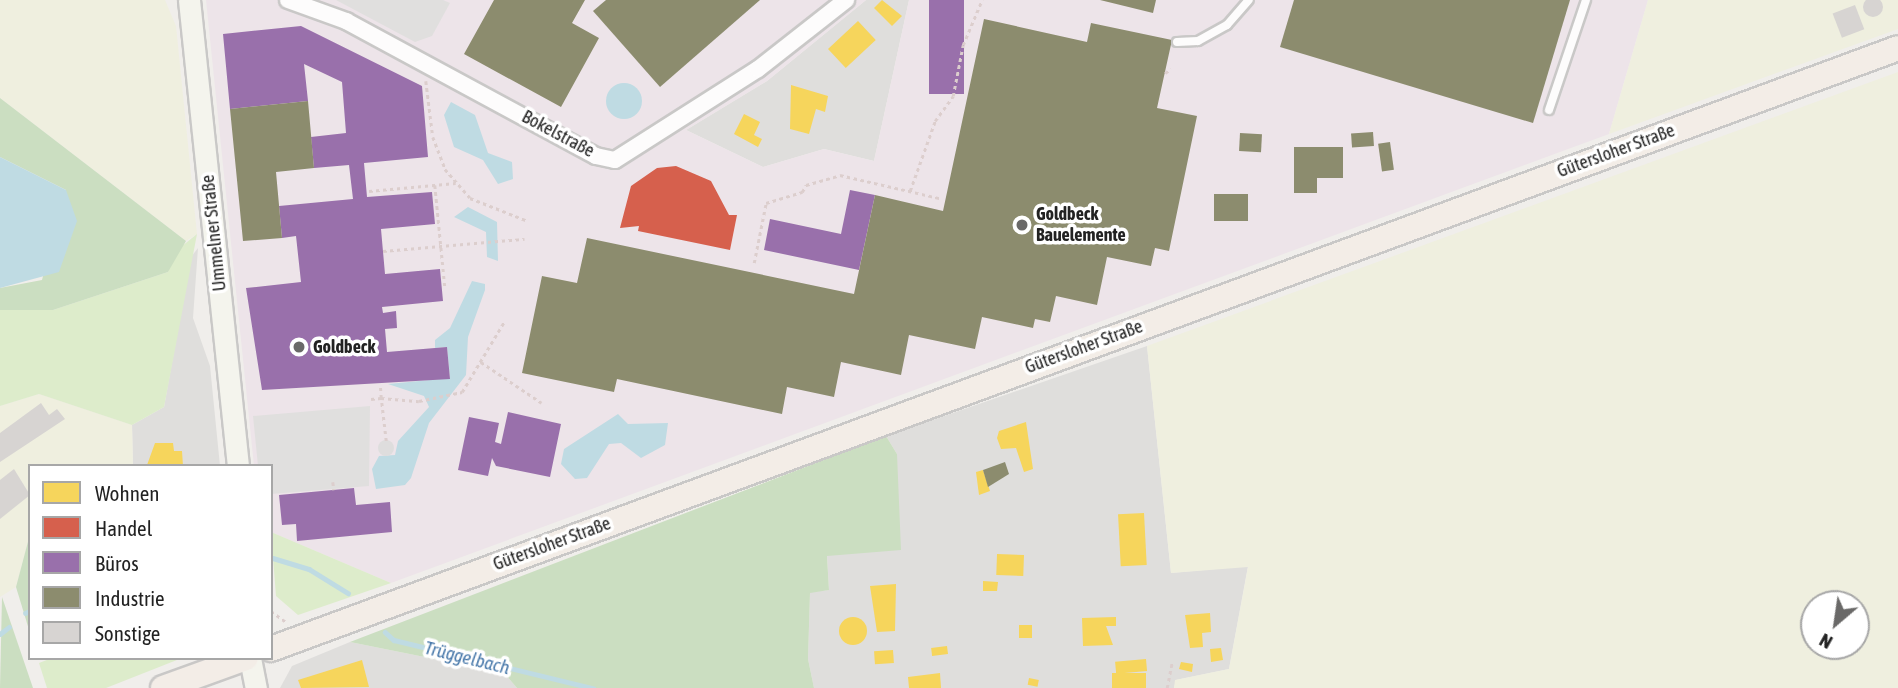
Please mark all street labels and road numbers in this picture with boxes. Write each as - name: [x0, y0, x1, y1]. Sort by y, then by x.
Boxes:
- street label: Bokelstraße: [518, 106, 598, 162]
- street label: Gütersloher Straße: [1554, 120, 1678, 182]
- street label: Ummelner Straße: [197, 174, 231, 292]
- street label: Gütersloher Straße: [1022, 316, 1146, 378]
- street label: Gütersloher Straße: [490, 513, 614, 575]

